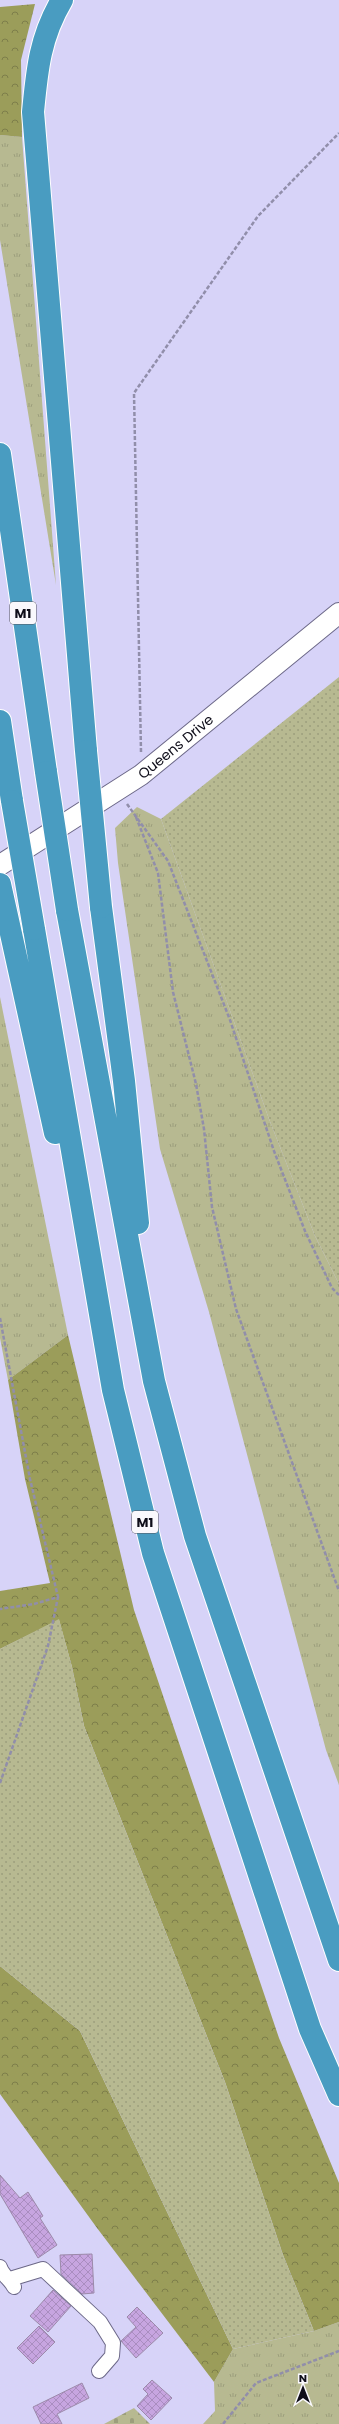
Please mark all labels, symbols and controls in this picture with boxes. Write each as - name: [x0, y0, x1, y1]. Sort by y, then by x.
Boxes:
- road number: M1: [10, 602, 36, 624]
- street label: Queens Drive: [133, 709, 218, 784]
- road number: M1: [132, 1511, 158, 1533]
- north arrow: [283, 2368, 323, 2408]
- text: N: [299, 2370, 307, 2386]

